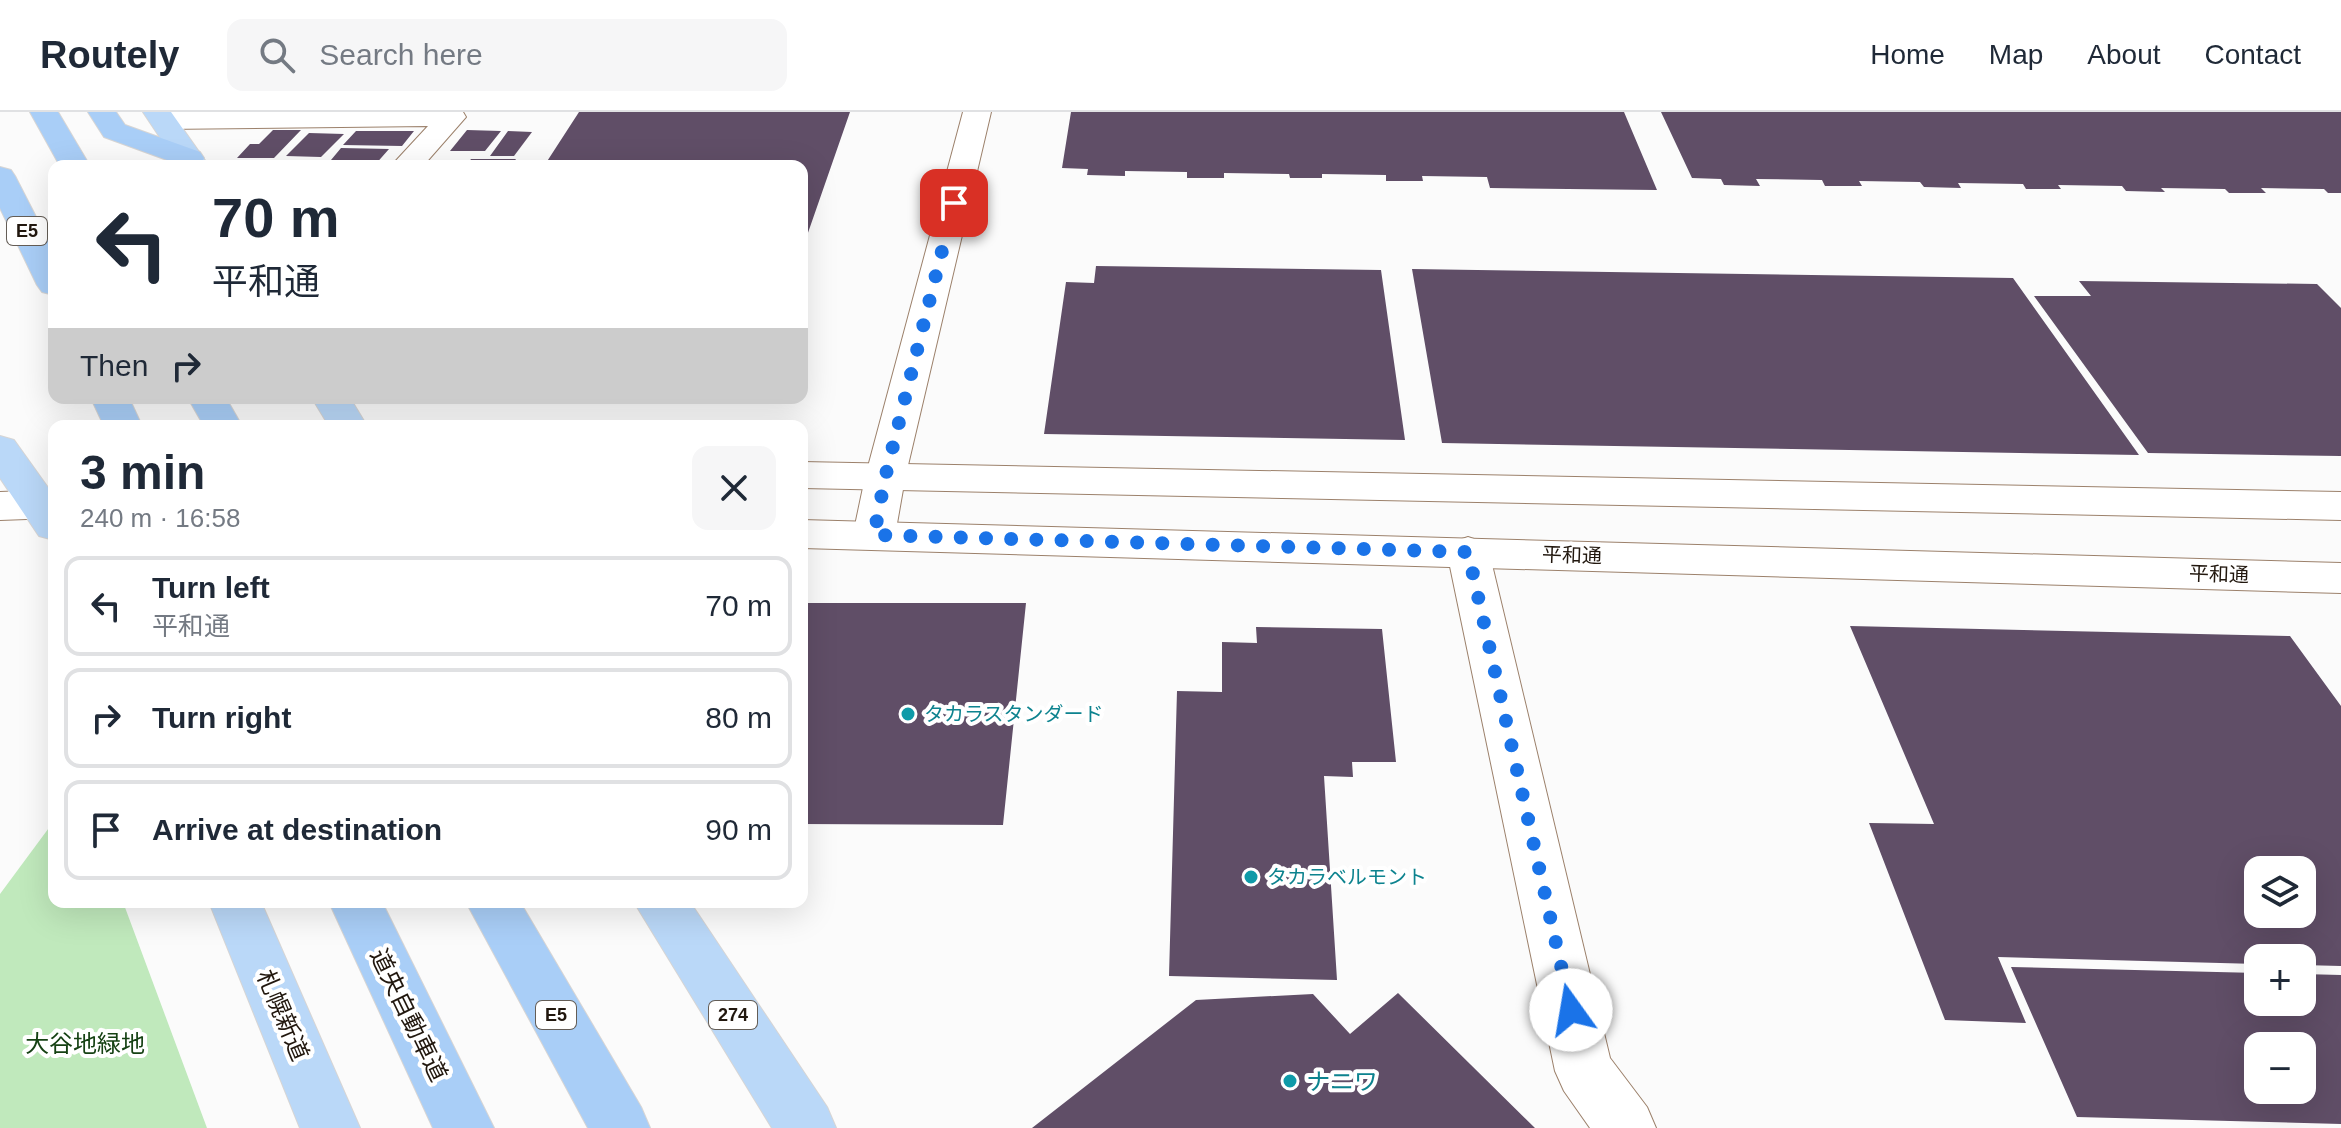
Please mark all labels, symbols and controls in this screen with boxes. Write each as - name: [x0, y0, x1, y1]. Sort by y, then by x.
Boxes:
- search box: [227, 19, 787, 91]
- icon: search: [255, 33, 299, 77]
- text: Routely: [40, 34, 179, 76]
- text: Search here: [319, 38, 483, 71]
- text: Home: [1870, 39, 1945, 70]
- text: Map: [1989, 39, 2043, 70]
- text: About: [2087, 39, 2161, 70]
- text: Contact: [2205, 39, 2301, 70]
- pin: [920, 169, 988, 237]
- icon: arrive: [932, 181, 976, 225]
- text: 70 m: [212, 186, 340, 249]
- icon: left: [80, 192, 184, 296]
- road number: E5: [7, 217, 47, 245]
- text: 平和通: [212, 261, 320, 302]
- icon: right: [164, 344, 208, 388]
- text: Then: [80, 349, 148, 382]
- text: 3 min: [80, 446, 205, 499]
- button: close: [692, 446, 776, 530]
- text: 240 m · 16:58: [80, 503, 240, 533]
- street label: 平和通: [1542, 543, 1602, 567]
- street label: 平和通: [2189, 562, 2249, 586]
- text: Turn left: [152, 571, 270, 604]
- icon: left: [84, 584, 128, 628]
- text: 70 m: [705, 589, 772, 622]
- text: 平和通: [152, 611, 230, 641]
- icon: right: [84, 696, 128, 740]
- text: Turn right: [152, 701, 291, 734]
- text: 80 m: [705, 701, 772, 734]
- place label: タカラスタンダード: [924, 703, 1104, 725]
- marker: タカラスタンダード: [899, 705, 917, 723]
- icon: arrive: [84, 808, 128, 852]
- text: Arrive at destination: [152, 813, 442, 846]
- text: 90 m: [705, 813, 772, 846]
- map controls: [2244, 856, 2316, 1104]
- button: layers: [2244, 856, 2316, 928]
- place label: タカラベルモント: [1267, 866, 1427, 888]
- marker: タカラベルモント: [1242, 868, 1260, 886]
- street label: 道央自動車道: [365, 944, 453, 1086]
- button: +: [2244, 944, 2316, 1016]
- street label: 札幌新道: [252, 966, 314, 1064]
- position arrow: [1529, 968, 1613, 1052]
- road number: E5: [536, 1001, 576, 1029]
- road number: 274: [709, 1001, 757, 1029]
- park label: 大谷地緑地: [25, 1030, 145, 1057]
- button: −: [2244, 1032, 2316, 1104]
- place label: ナニワ: [1306, 1068, 1378, 1095]
- marker: ナニワ: [1281, 1072, 1299, 1090]

